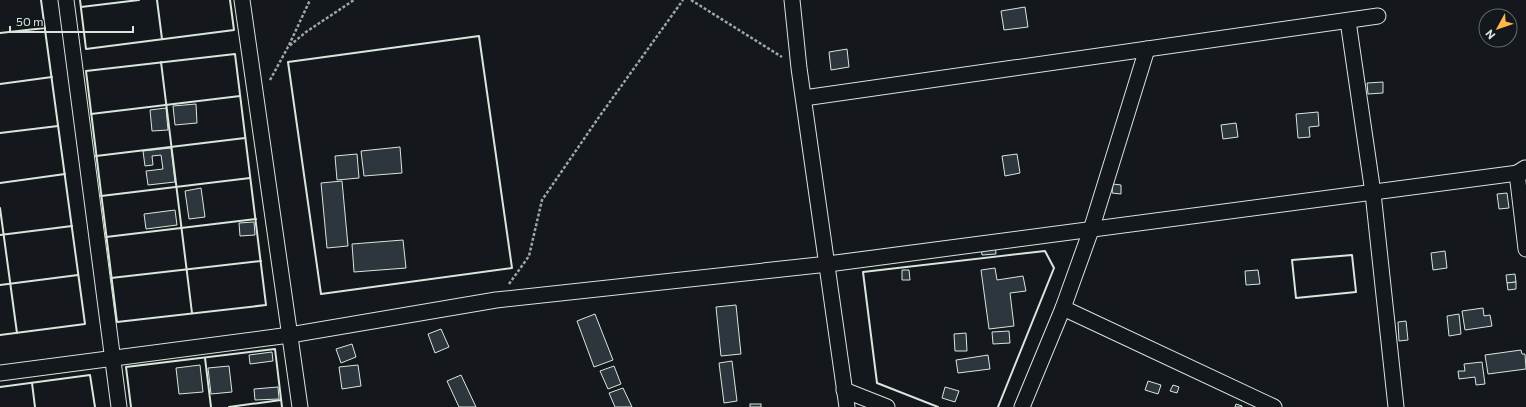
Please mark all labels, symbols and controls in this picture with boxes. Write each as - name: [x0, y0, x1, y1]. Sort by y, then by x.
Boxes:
- scale bar: [10, 8, 133, 34]
- north arrow: [1478, 8, 1518, 48]
- text: 50 m: [16, 14, 44, 28]
- text: N: [1482, 27, 1498, 42]

